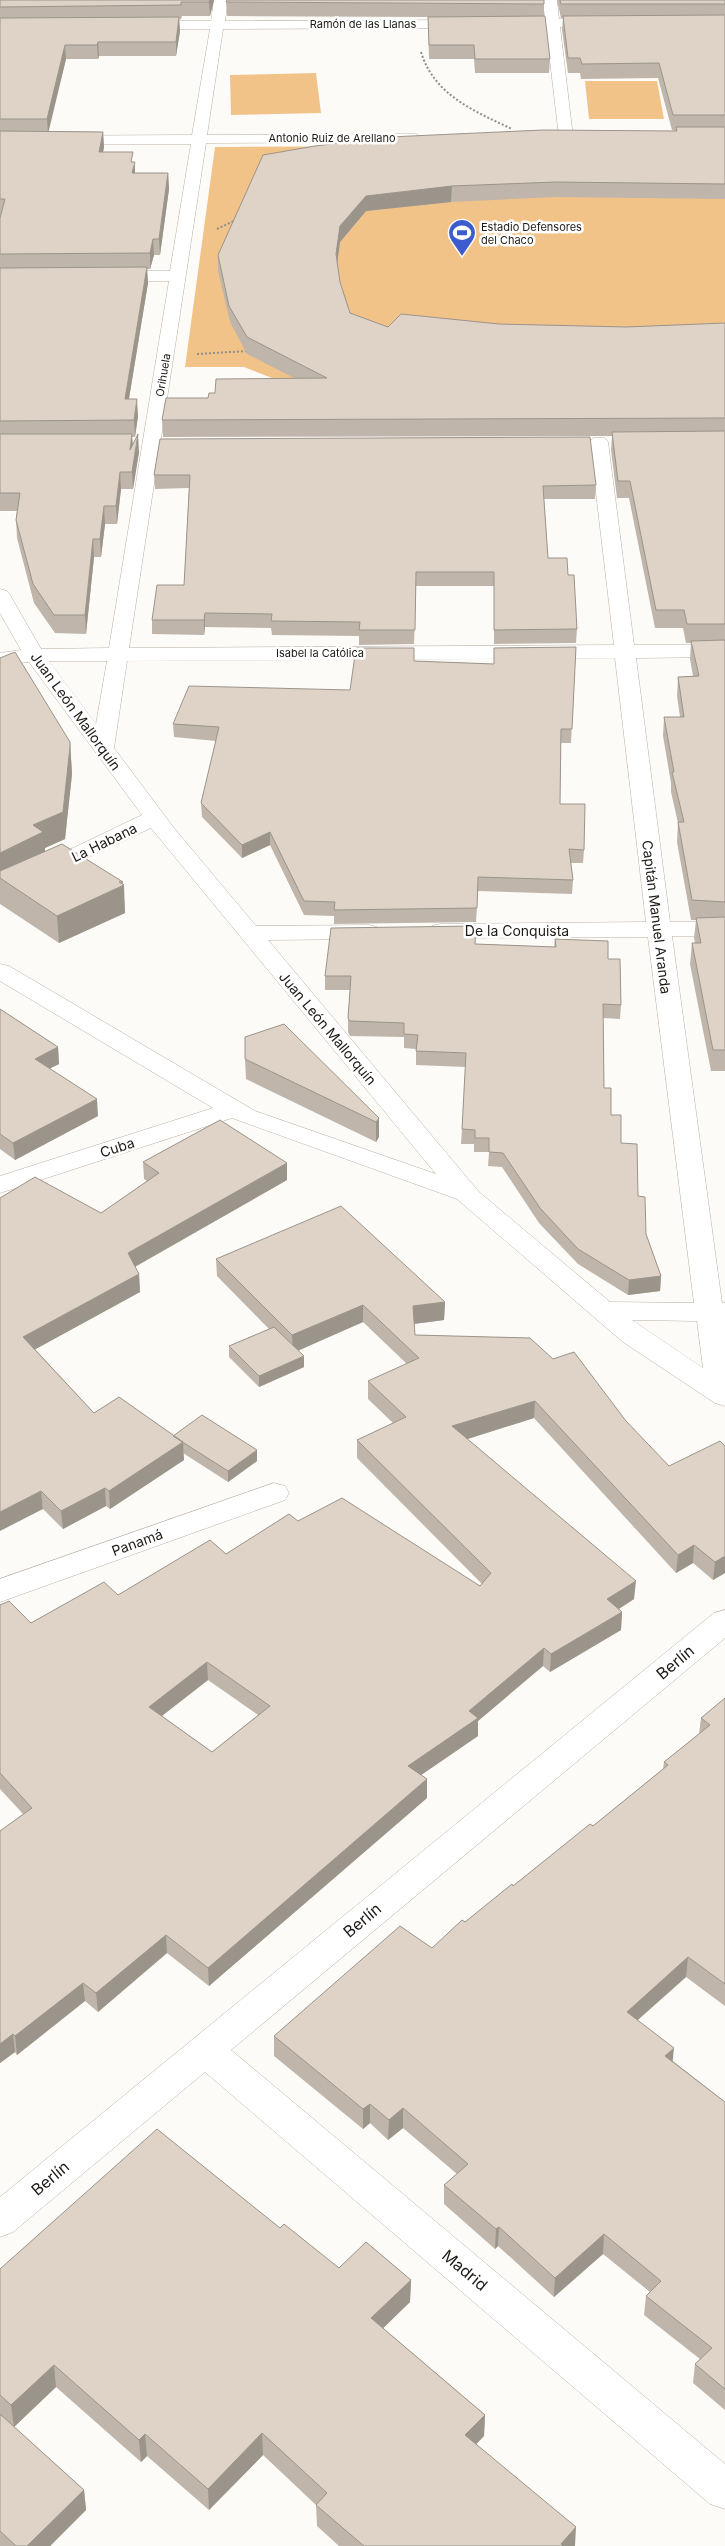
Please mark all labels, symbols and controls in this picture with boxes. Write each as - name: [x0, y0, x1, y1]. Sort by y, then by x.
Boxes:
- street label: Ramón de las Llanas: [310, 17, 416, 31]
- street label: Antonio Ruiz de Arellano: [268, 131, 396, 145]
- sports icon: Estadio Defensores del Chaco: [447, 218, 477, 257]
- place label: Estadio Defensores del Chaco: [481, 220, 582, 247]
- street label: Orihuela: [153, 352, 173, 398]
- street label: Isabel la Católica: [276, 646, 364, 660]
- street label: Juan León Mallorquín: [27, 648, 125, 774]
- street label: La Habana: [69, 819, 139, 865]
- street label: Capitán Manuel Aranda: [639, 839, 675, 995]
- street label: De la Conquista: [465, 922, 569, 939]
- street label: Juan León Mallorquín: [276, 968, 380, 1088]
- street label: Cuba: [98, 1133, 136, 1161]
- street label: Panamá: [109, 1525, 165, 1559]
- street label: Berlín: [652, 1640, 698, 1684]
- street label: Berlín: [339, 1898, 385, 1942]
- street label: Berlín: [27, 2156, 73, 2200]
- street label: Madrid: [438, 2245, 492, 2295]

